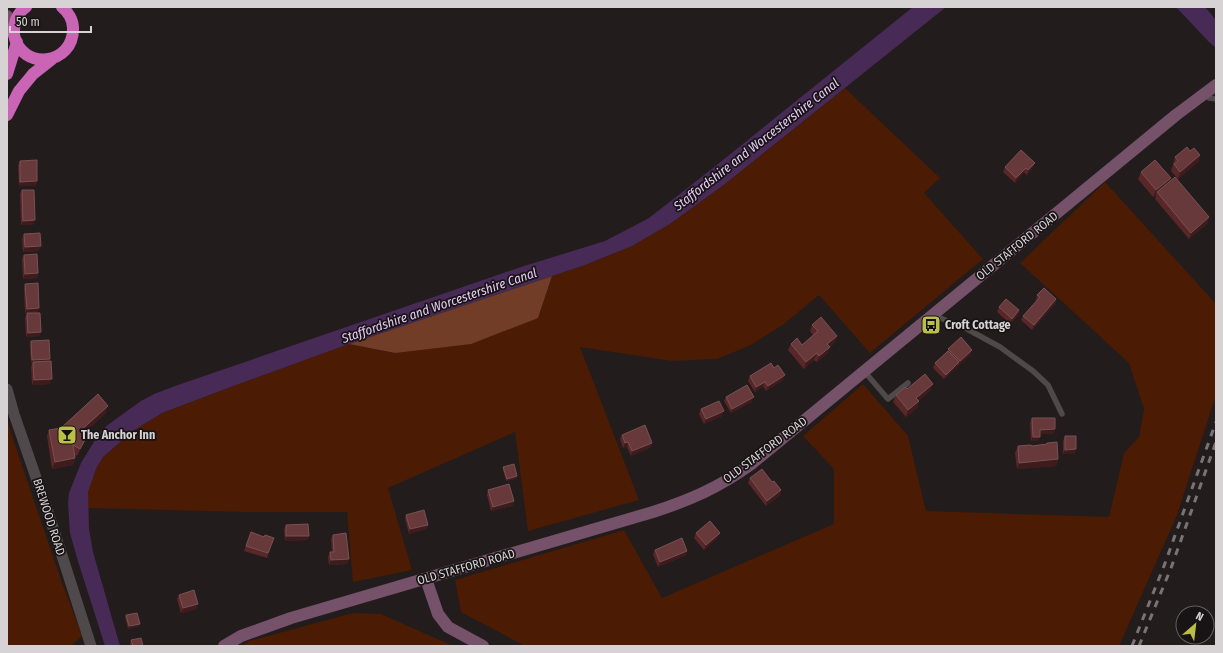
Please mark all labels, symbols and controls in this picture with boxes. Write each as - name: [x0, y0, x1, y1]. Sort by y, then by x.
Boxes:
- scale bar: [10, 8, 91, 34]
- text: 50 m: [16, 15, 40, 29]
- water label: Staffordshire and Worcestershire Canal: [670, 75, 842, 214]
- street label: OLD STAFFORD ROAD: [973, 209, 1061, 283]
- water label: Staffordshire and Worcestershire Canal: [339, 265, 539, 346]
- bus stop icon: Croft Cottage: [920, 314, 942, 336]
- place label: Croft Cottage: [945, 318, 1011, 332]
- street label: OLD STAFFORD ROAD: [720, 414, 810, 486]
- bar icon: The Anchor Inn: [56, 424, 78, 446]
- place label: The Anchor Inn: [81, 428, 155, 442]
- street label: BREWOOD ROAD: [30, 477, 68, 557]
- street label: OLD STAFFORD ROAD: [416, 546, 516, 588]
- north arrow: [1175, 605, 1215, 645]
- text: N: [1193, 609, 1205, 624]

